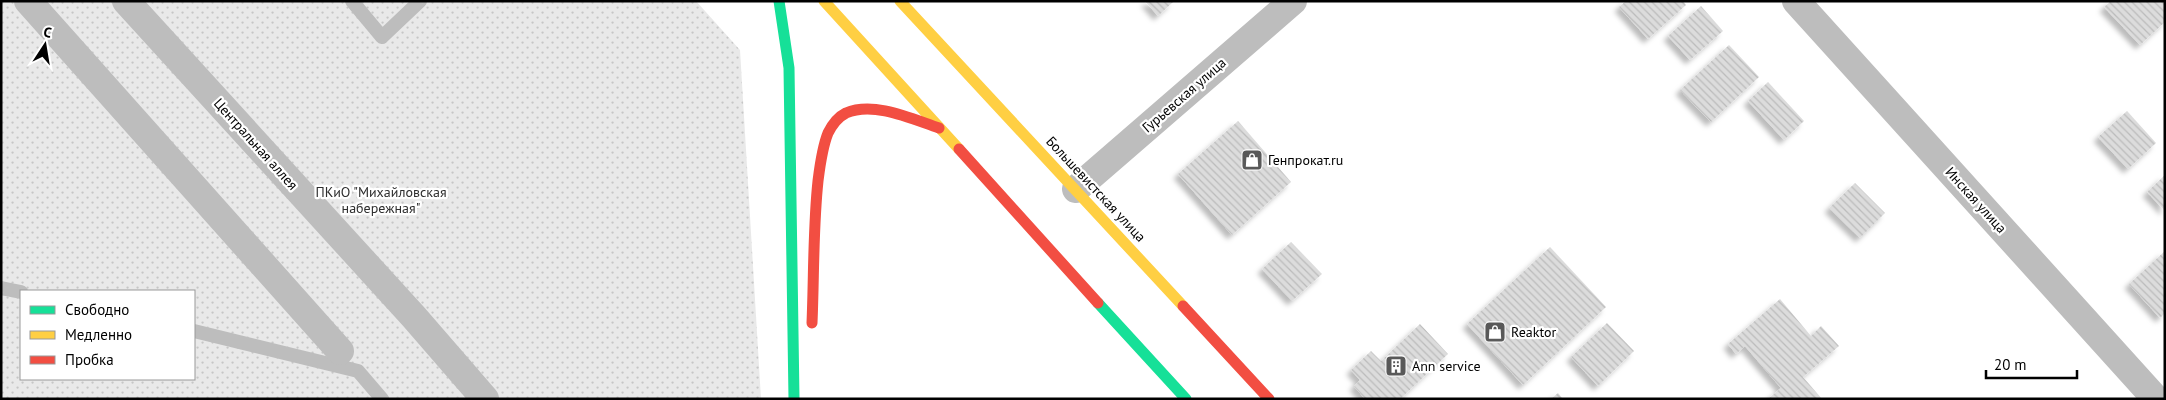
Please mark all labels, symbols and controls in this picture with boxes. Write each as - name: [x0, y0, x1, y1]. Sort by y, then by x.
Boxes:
- north arrow: [20, 20, 70, 70]
- text: С: [42, 23, 54, 42]
- street label: Гурьевская улица: [1138, 54, 1230, 136]
- street label: Центральная аллея: [210, 94, 302, 194]
- street label: Большевистская улица: [1042, 132, 1150, 246]
- shop icon: Генпрокат.ru: [1240, 148, 1264, 172]
- place label: Генпрокат.ru: [1268, 151, 1343, 169]
- street label: Инская улица: [1942, 163, 2011, 237]
- park label: ПКиО "Михайловская набережная": [315, 183, 447, 217]
- legend: [20, 290, 195, 380]
- text: Свободно: [65, 300, 129, 319]
- shop icon: Reaktor: [1483, 320, 1507, 344]
- place label: Reaktor: [1511, 323, 1557, 341]
- text: Медленно: [65, 325, 132, 344]
- scale bar: [1986, 348, 2077, 380]
- text: Пробка: [65, 350, 114, 369]
- building icon: Ann service: [1384, 354, 1408, 378]
- text: 20 m: [1994, 355, 2027, 374]
- place label: Ann service: [1412, 357, 1481, 375]

